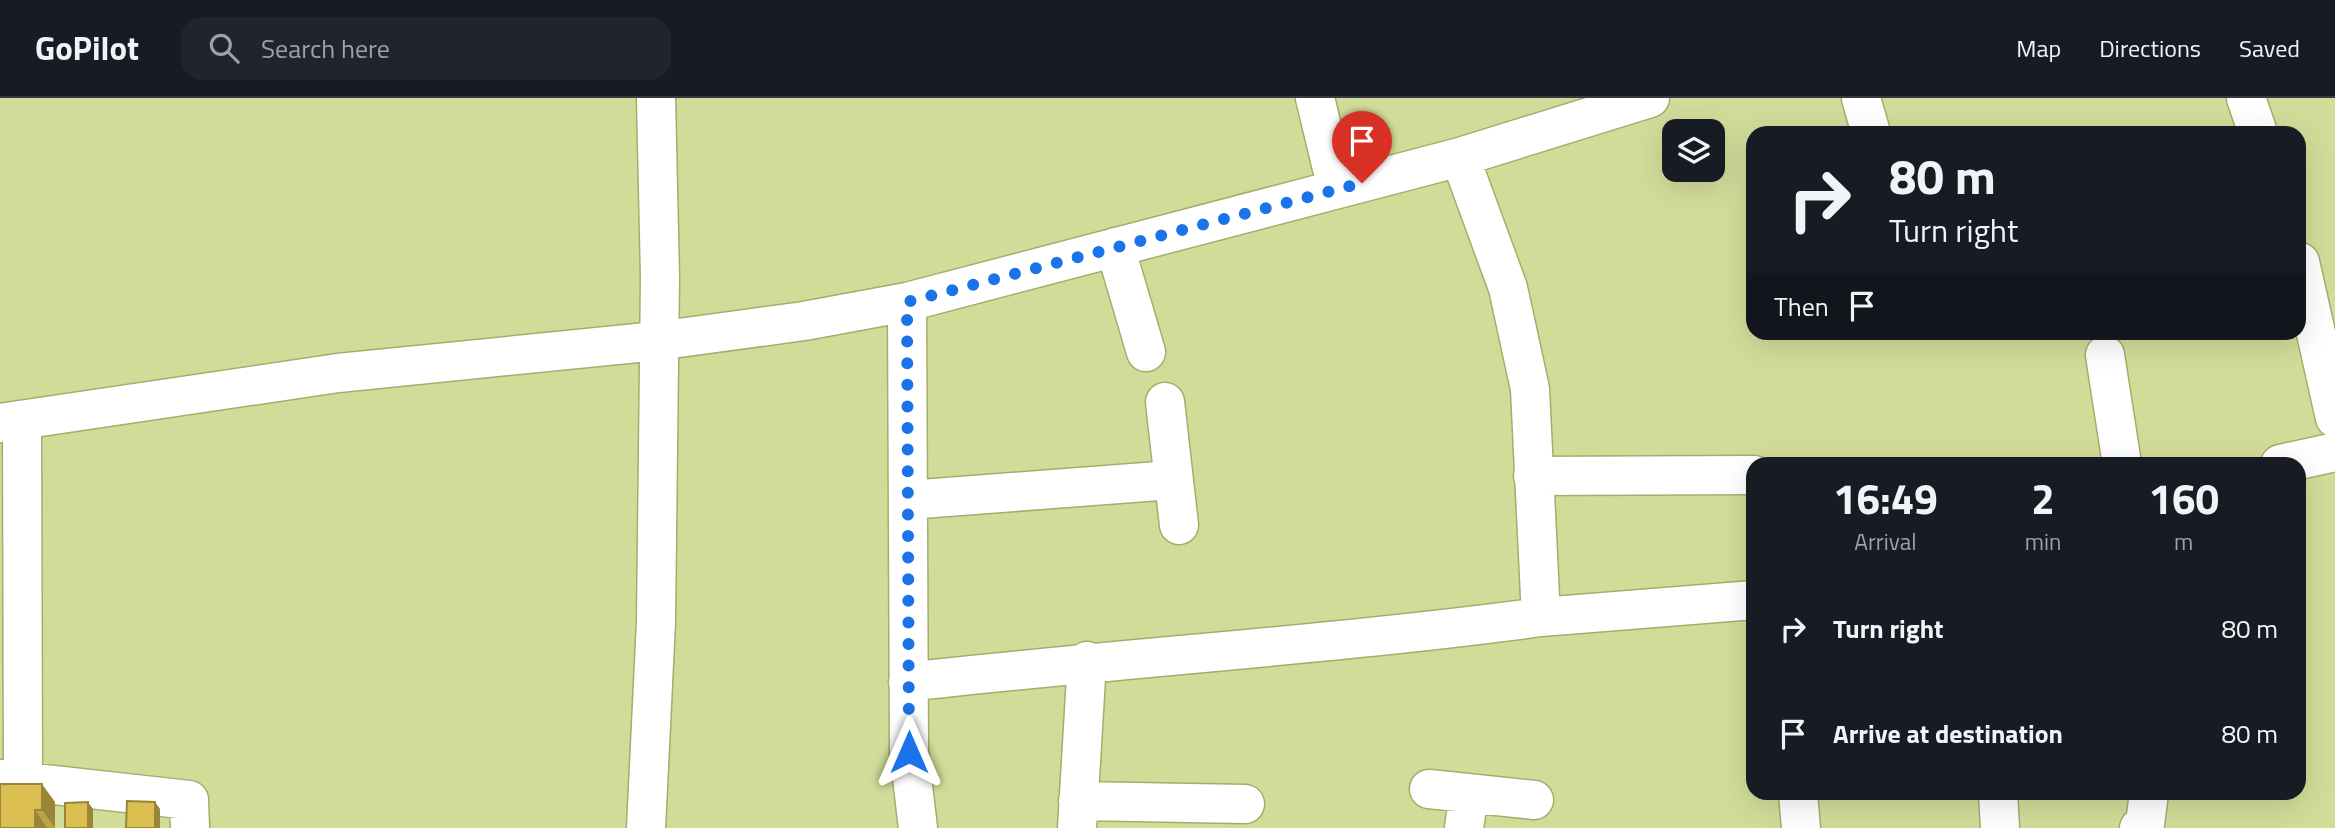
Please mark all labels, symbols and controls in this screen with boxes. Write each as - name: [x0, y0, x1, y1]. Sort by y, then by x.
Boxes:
- search box: [181, 17, 671, 80]
- text: GoPilot: [35, 23, 139, 73]
- icon: search: [205, 29, 243, 67]
- text: Search here: [261, 29, 390, 68]
- text: Map: [2016, 30, 2061, 66]
- text: Directions: [2099, 30, 2201, 66]
- text: Saved: [2239, 30, 2300, 66]
- pin: [1332, 111, 1392, 183]
- map controls: [1662, 119, 1725, 182]
- button: layers: [1662, 119, 1725, 182]
- icon: arrive: [1343, 122, 1381, 160]
- text: 80 m: [1889, 138, 1996, 213]
- icon: right: [1774, 154, 1865, 245]
- text: Turn right: [1889, 206, 2018, 254]
- text: Then: [1774, 287, 1829, 326]
- icon: arrive: [1843, 287, 1881, 325]
- text: 16:49: [1833, 466, 1938, 530]
- text: 2: [2031, 466, 2055, 530]
- text: 160: [2148, 466, 2219, 530]
- text: Arrival: [1854, 524, 1917, 559]
- text: min: [2025, 524, 2061, 559]
- text: m: [2174, 524, 2193, 559]
- text: Turn right: [1833, 609, 1944, 648]
- text: 80 m: [2221, 609, 2278, 648]
- icon: right: [1774, 610, 1812, 648]
- text: Arrive at destination: [1833, 714, 2063, 753]
- text: 80 m: [2221, 714, 2278, 753]
- position arrow: [872, 715, 946, 789]
- icon: arrive: [1774, 715, 1812, 753]

